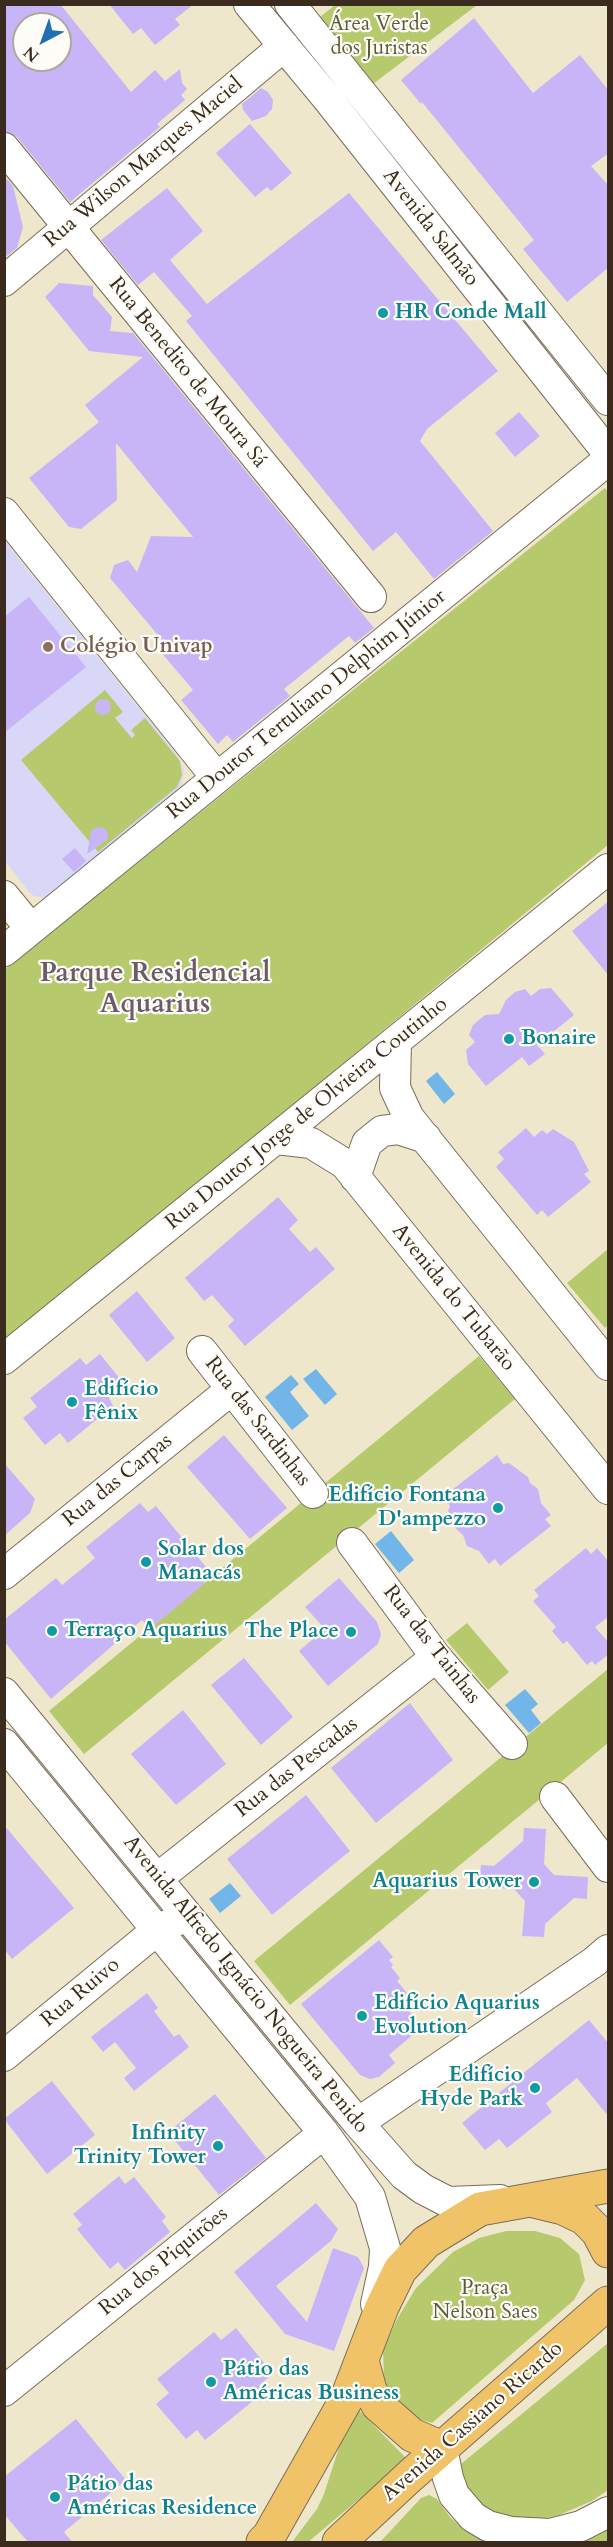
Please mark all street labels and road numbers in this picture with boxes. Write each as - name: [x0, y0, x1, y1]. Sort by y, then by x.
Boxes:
- street label: Rua Wilson Marques Maciel: [39, 72, 249, 254]
- street label: Avenida Salmão: [376, 164, 484, 292]
- street label: Rua Benedito de Moura Sá: [102, 273, 272, 473]
- street label: Rua Doutor Tertuliano Delphim Júnior: [163, 585, 451, 825]
- street label: Rua Doutor Jorge de Olvieira Coutinho: [161, 992, 453, 1236]
- street label: Avenida do Tubarão: [386, 1219, 520, 1377]
- street label: Rua das Sardinhas: [199, 1352, 315, 1492]
- street label: Rua das Carpas: [58, 1429, 178, 1533]
- street label: Rua das Tainhas: [377, 1581, 485, 1709]
- street label: Rua das Pescadas: [231, 1712, 363, 1824]
- street label: Avenida Alfredo Ignácio Nogueira Penido: [117, 1831, 373, 2139]
- street label: Rua Ruivo: [37, 1953, 125, 2033]
- street label: Rua dos Piquirões: [94, 2202, 234, 2322]
- street label: Avenida Cassiano Ricardo: [377, 2337, 569, 2507]

